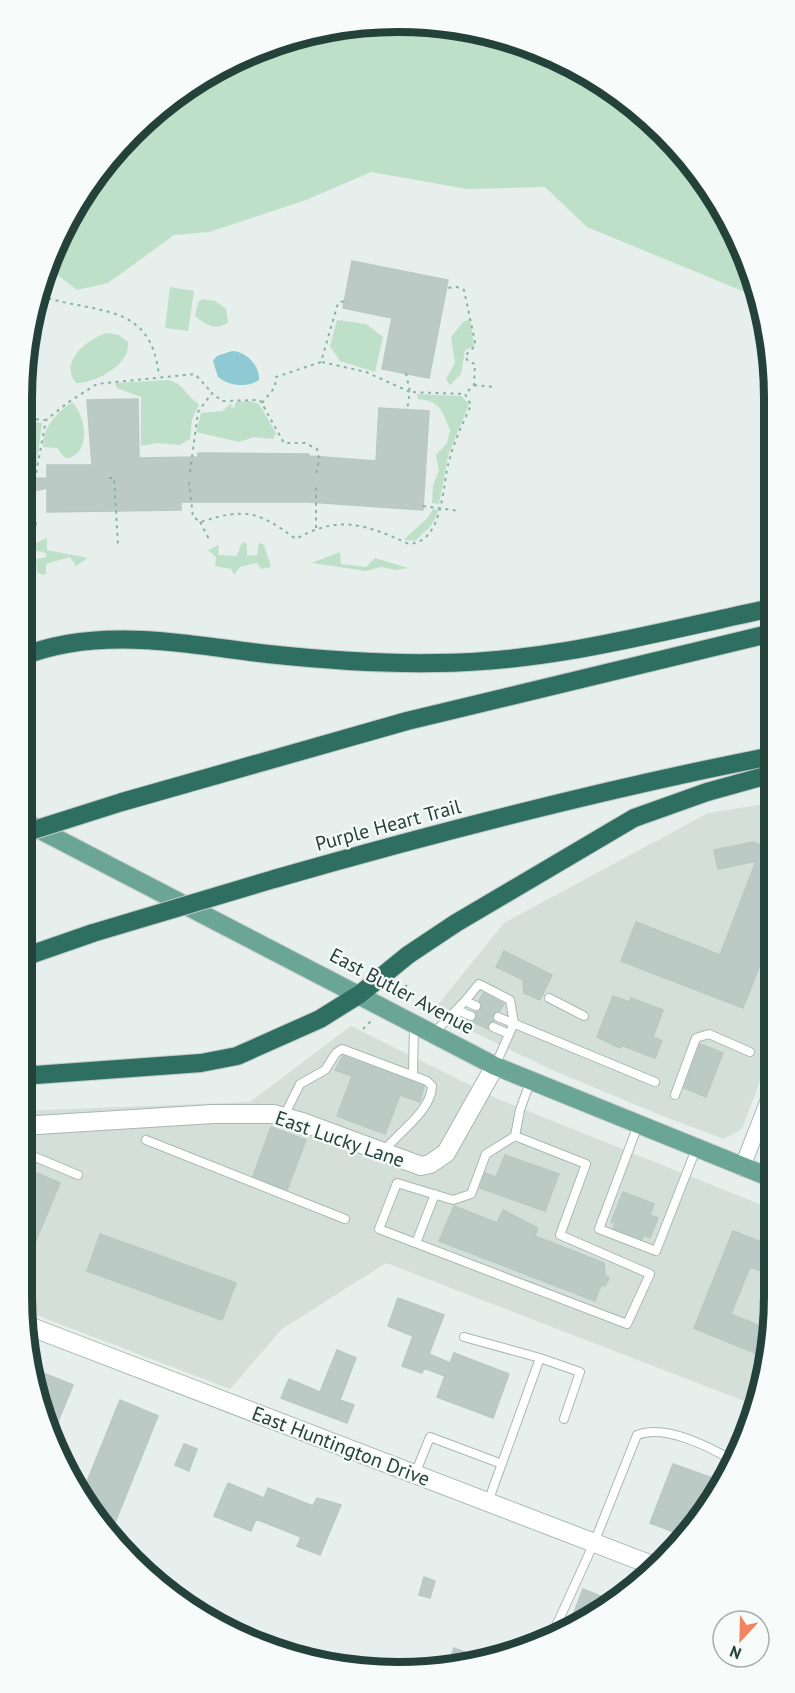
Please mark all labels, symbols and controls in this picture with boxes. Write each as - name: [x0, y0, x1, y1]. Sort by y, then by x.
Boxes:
- street label: Purple Heart Trail: [312, 793, 464, 857]
- street label: East Butler Avenue: [325, 942, 479, 1040]
- street label: East Lucky Lane: [272, 1105, 408, 1173]
- street label: East Huntington Drive: [248, 1400, 434, 1492]
- north arrow: [711, 1609, 771, 1669]
- text: N: [727, 1642, 744, 1664]

